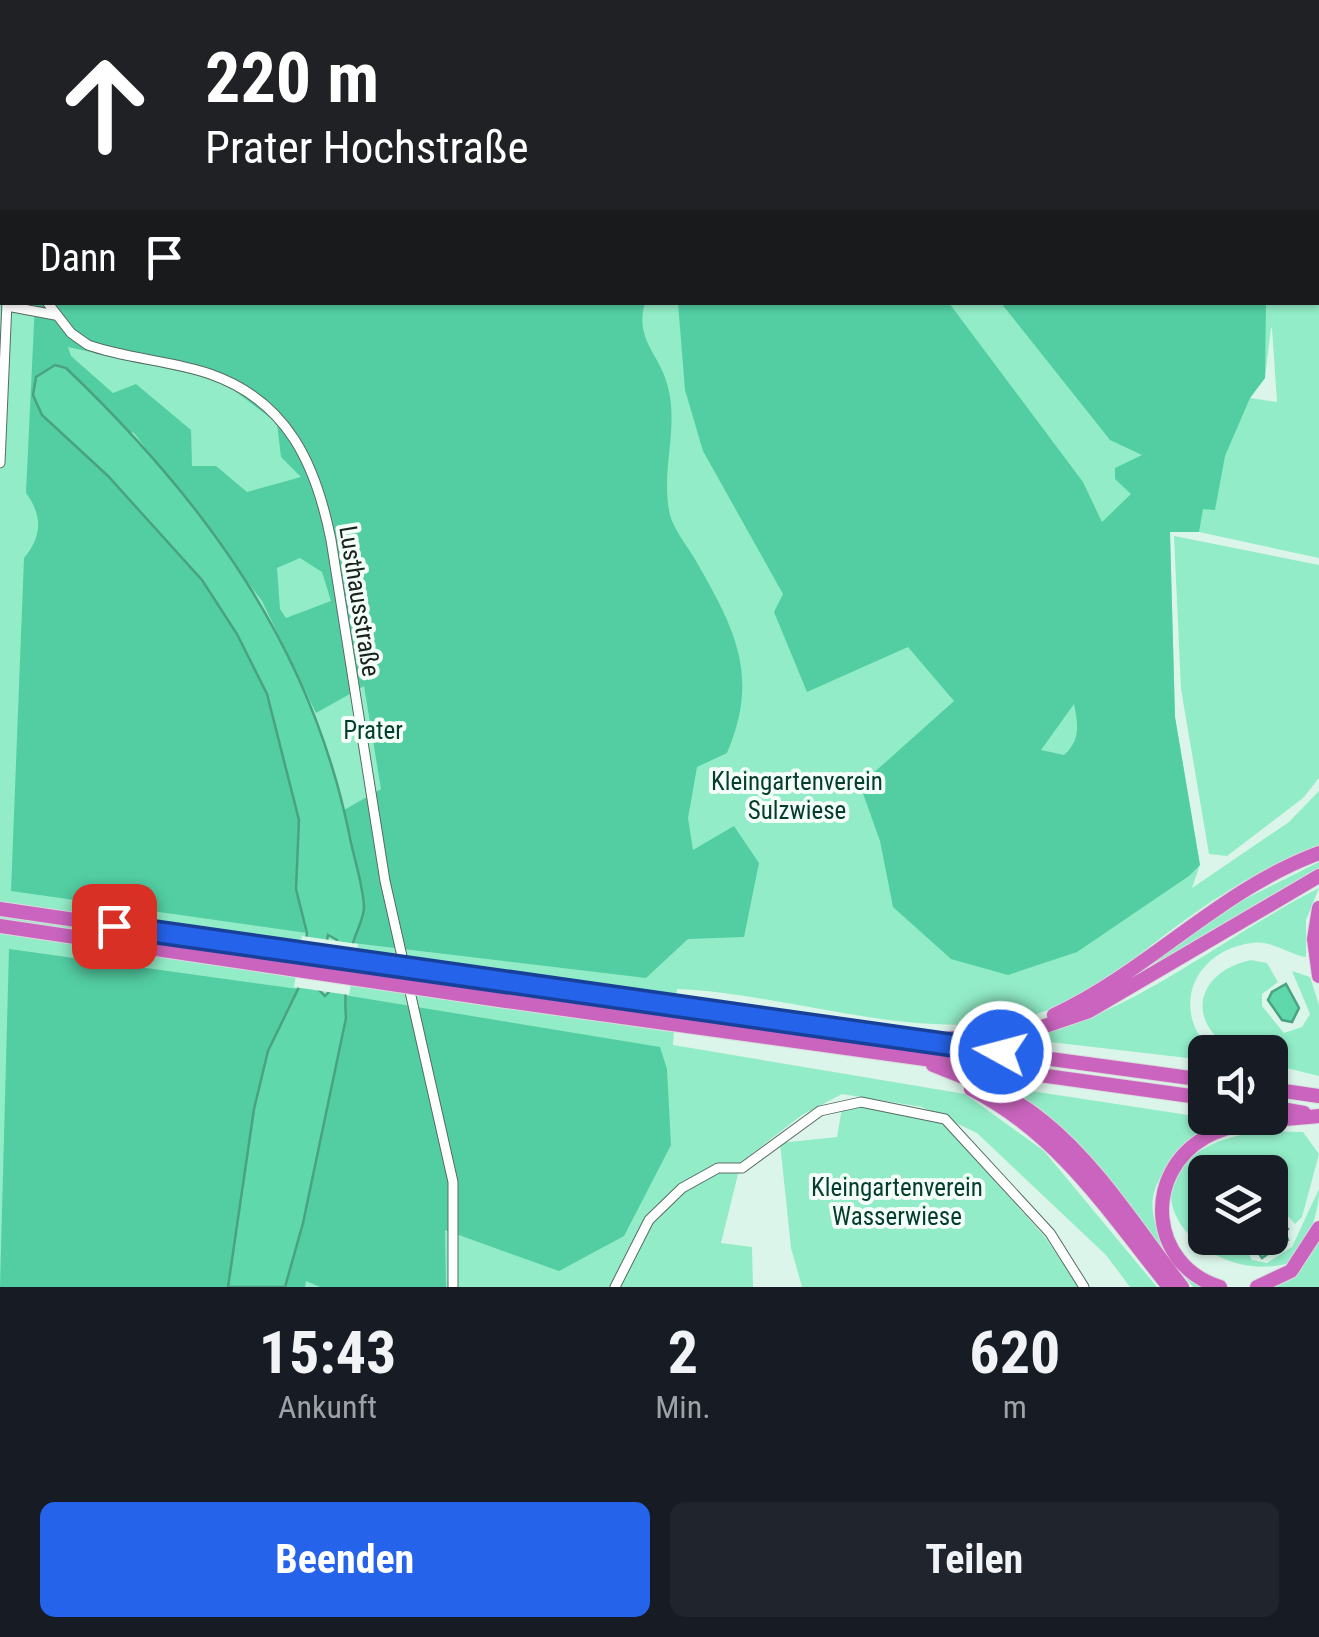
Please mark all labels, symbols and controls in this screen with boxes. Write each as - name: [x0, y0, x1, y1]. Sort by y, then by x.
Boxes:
- text: 220 m: [205, 37, 379, 119]
- icon: ahead: [40, 40, 170, 170]
- text: Prater Hochstraße: [205, 121, 529, 174]
- icon: arrive: [137, 230, 192, 285]
- text: Dann: [40, 236, 117, 280]
- street label: Lusthausstraße: [333, 524, 386, 679]
- park label: Prater: [343, 716, 403, 745]
- park label: Kleingartenverein Sulzwiese: [711, 767, 883, 825]
- pin: [72, 884, 157, 969]
- icon: arrive: [87, 899, 142, 954]
- position arrow: [949, 1000, 1053, 1104]
- map controls: [1188, 1035, 1288, 1255]
- button: sound: [1188, 1035, 1288, 1135]
- button: layers: [1188, 1155, 1288, 1255]
- park label: Kleingartenverein Wasserwiese: [811, 1173, 983, 1231]
- text: 15:43: [259, 1317, 396, 1388]
- text: 2: [668, 1317, 698, 1388]
- text: 620: [969, 1317, 1060, 1388]
- text: Ankunft: [278, 1388, 377, 1426]
- text: Min.: [655, 1388, 711, 1426]
- text: m: [1003, 1388, 1027, 1426]
- button: Beenden: [40, 1502, 650, 1617]
- button: Teilen: [670, 1502, 1279, 1617]

